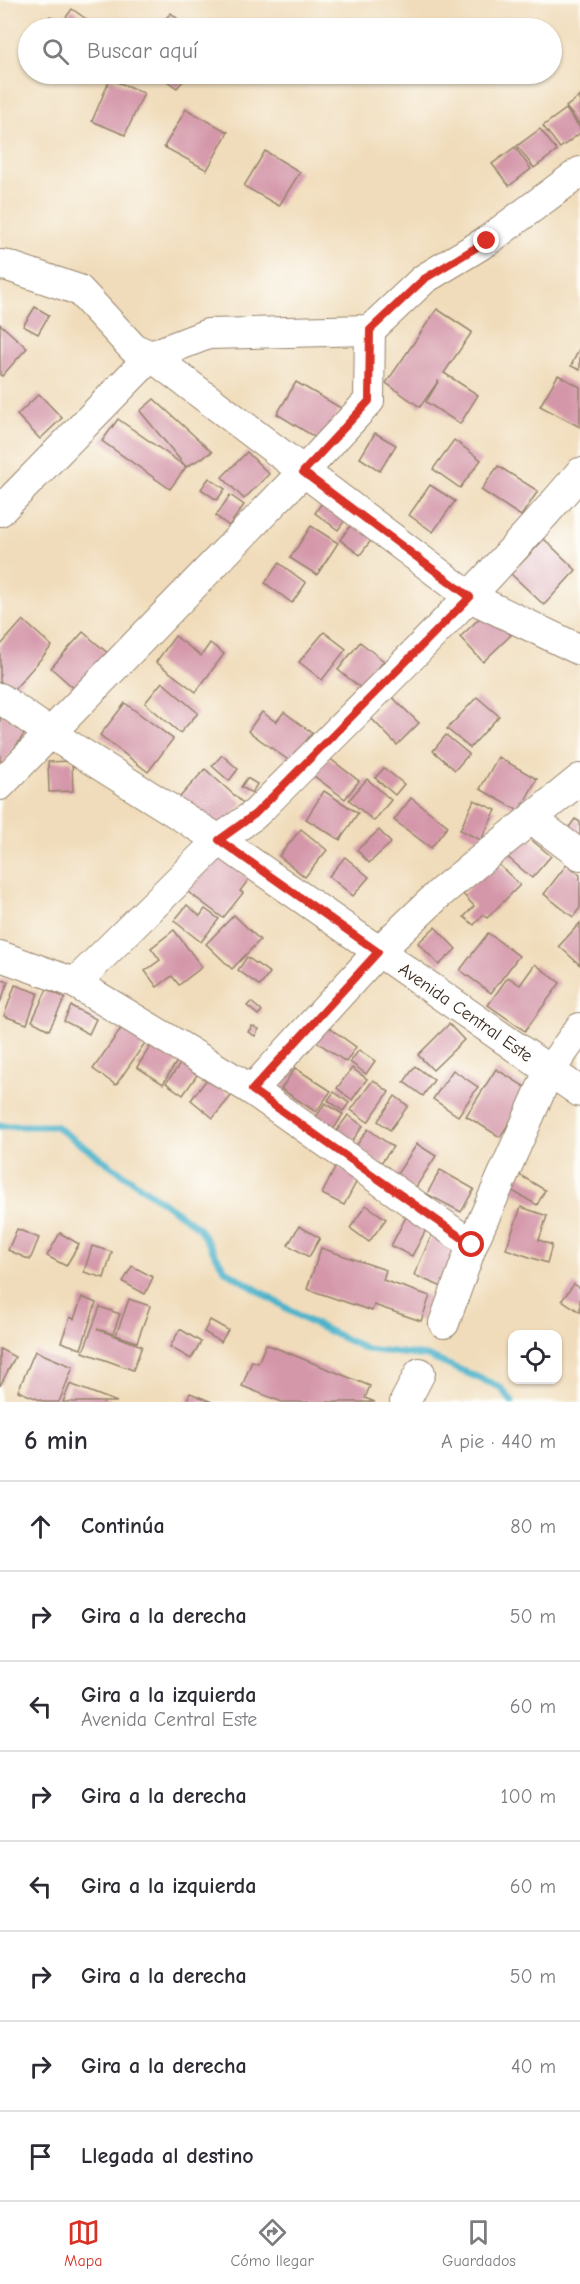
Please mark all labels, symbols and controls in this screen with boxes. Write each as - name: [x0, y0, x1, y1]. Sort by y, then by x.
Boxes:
- search box: [18, 18, 562, 84]
- icon: search: [39, 35, 72, 68]
- text: Buscar aquí: [87, 38, 198, 64]
- route end: [473, 227, 499, 253]
- street label: Avenida Central Este: [395, 958, 537, 1066]
- route start: [458, 1231, 484, 1257]
- map controls: [508, 1330, 562, 1384]
- button: locate: [508, 1330, 562, 1384]
- text: 6 min: [24, 1426, 88, 1456]
- text: A pie · 440 m: [441, 1430, 556, 1453]
- icon: ahead: [24, 1510, 57, 1543]
- text: Continúa: [81, 1513, 165, 1539]
- text: 80 m: [510, 1515, 556, 1538]
- icon: right: [24, 1600, 57, 1633]
- text: Gira a la derecha: [81, 1603, 247, 1629]
- text: 50 m: [510, 1605, 556, 1628]
- text: Gira a la izquierda: [81, 1682, 256, 1708]
- icon: left: [24, 1690, 57, 1723]
- text: 60 m: [510, 1695, 556, 1718]
- text: Avenida Central Este: [81, 1708, 257, 1731]
- icon: right: [24, 1780, 57, 1813]
- text: Gira a la derecha: [81, 1783, 247, 1809]
- text: 100 m: [501, 1785, 556, 1808]
- icon: left: [24, 1870, 57, 1903]
- text: Gira a la izquierda: [81, 1873, 256, 1899]
- text: 60 m: [510, 1875, 556, 1898]
- icon: right: [24, 1960, 57, 1993]
- text: Gira a la derecha: [81, 1963, 247, 1989]
- text: 50 m: [510, 1965, 556, 1988]
- icon: right: [24, 2050, 57, 2083]
- text: Gira a la derecha: [81, 2053, 247, 2079]
- text: 40 m: [511, 2055, 556, 2078]
- icon: arrive: [24, 2140, 57, 2173]
- text: Llegada al destino: [81, 2143, 254, 2169]
- tab: Mapa: [64, 2216, 102, 2270]
- tab: Cómo llegar: [230, 2216, 314, 2270]
- tab: Guardados: [442, 2216, 516, 2270]

